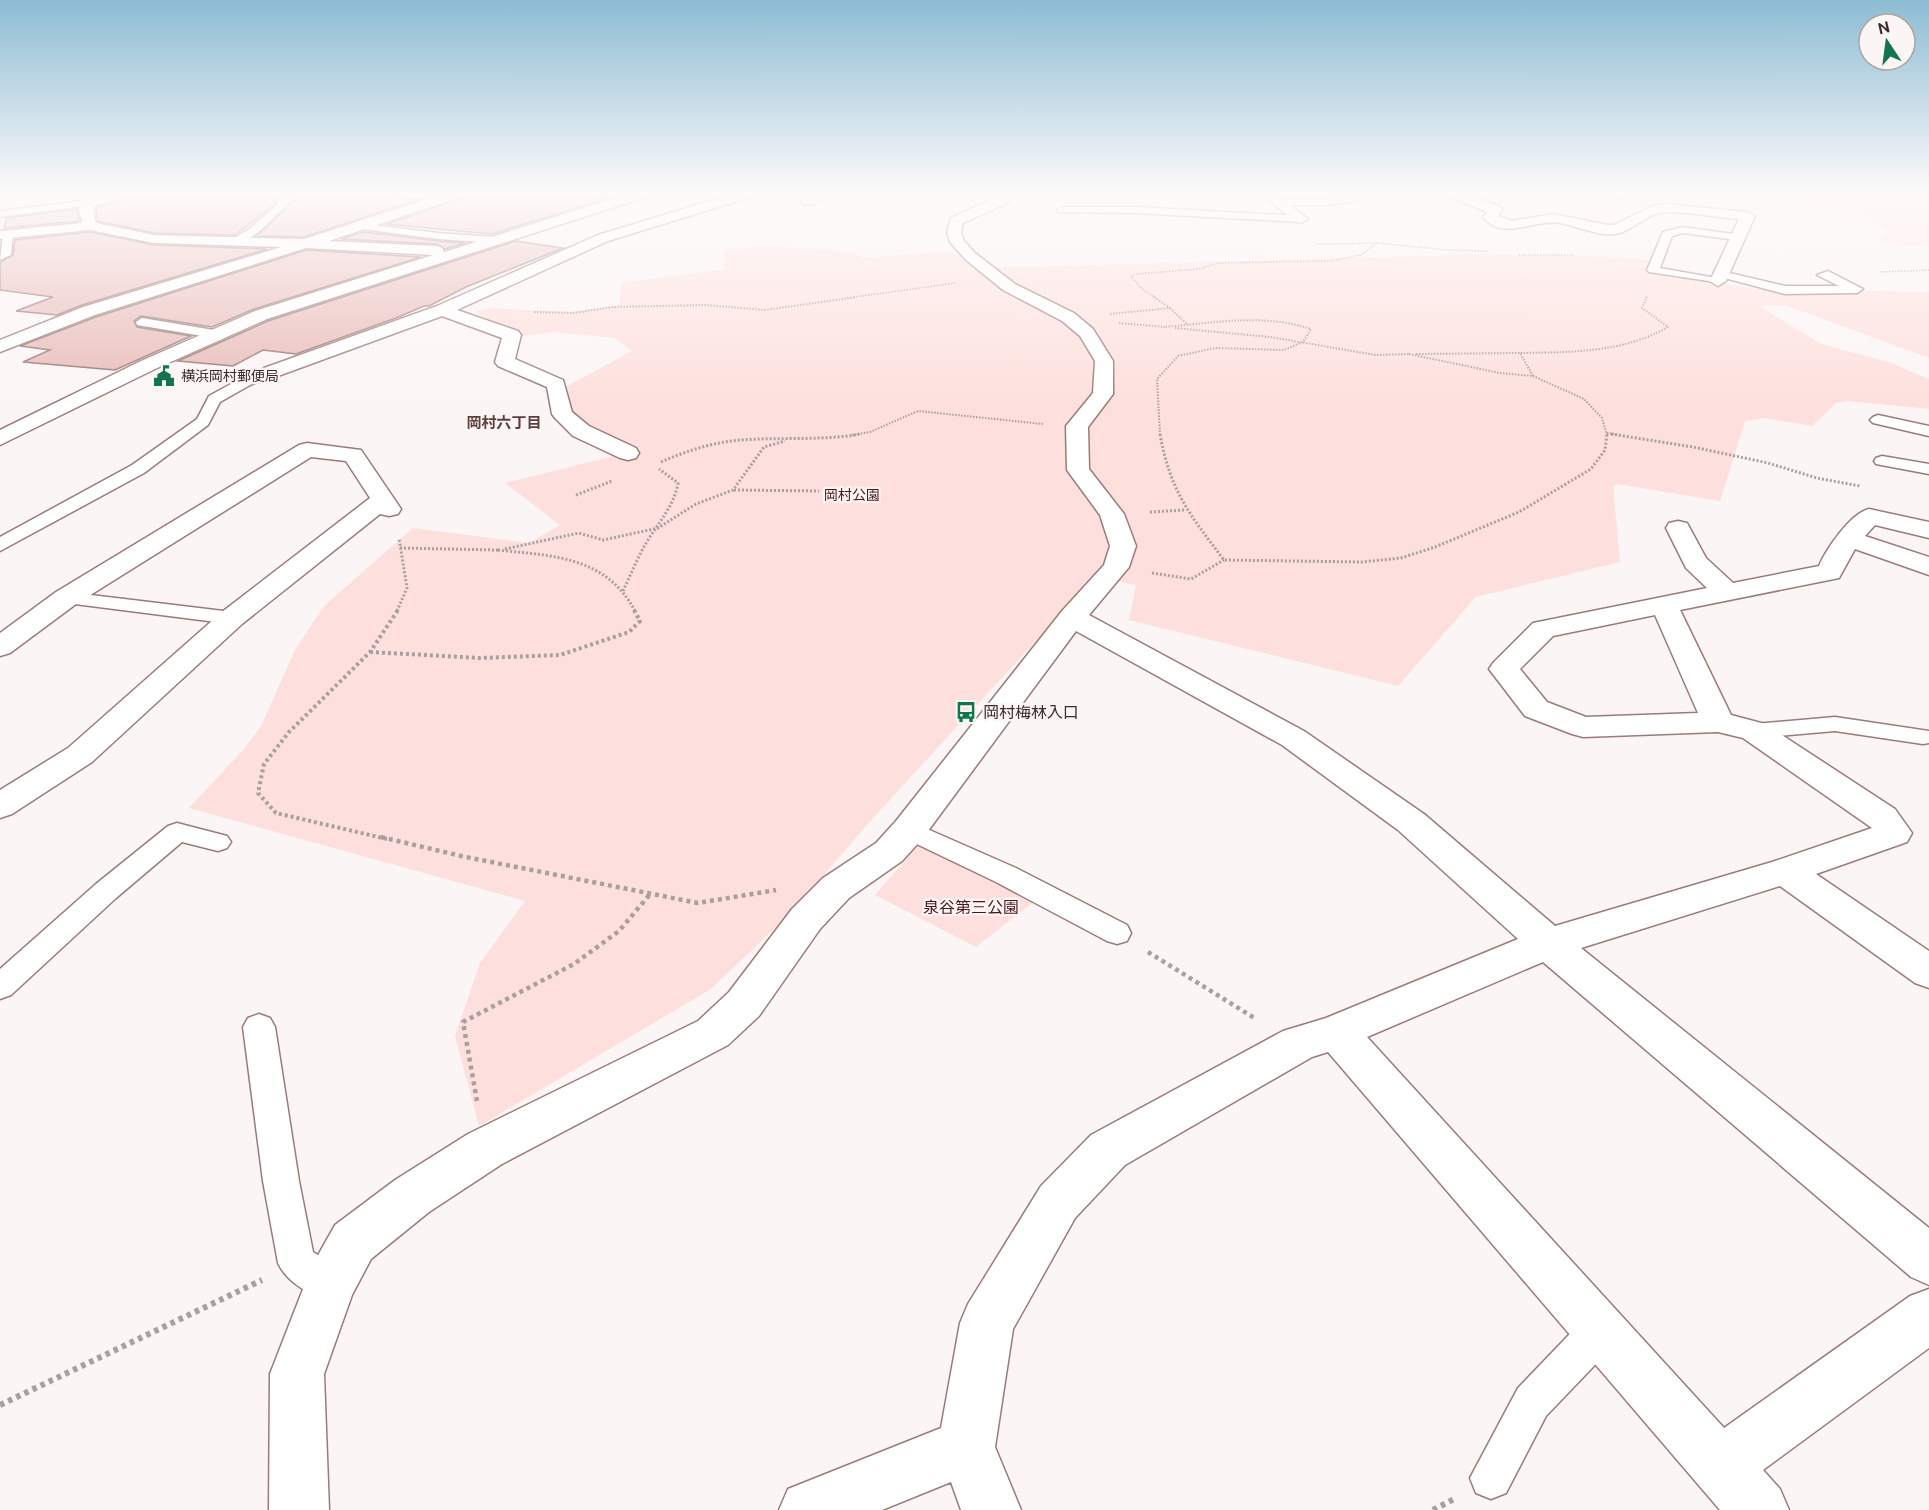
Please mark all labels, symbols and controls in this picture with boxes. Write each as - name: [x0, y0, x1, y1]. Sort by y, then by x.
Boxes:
- north arrow: [1857, 12, 1917, 72]
- text: N: [1876, 17, 1891, 37]
- public building icon: 横浜岡村郵便局: [152, 364, 176, 388]
- place label: 横浜岡村郵便局: [181, 368, 279, 384]
- district label: 岡村六丁目: [466, 414, 542, 431]
- park label: 岡村公園: [824, 487, 880, 503]
- bus stop icon: 岡村梅林入口: [954, 700, 978, 724]
- place label: 岡村梅林入口: [983, 703, 1079, 721]
- park label: 泉谷第三公園: [923, 898, 1019, 916]

